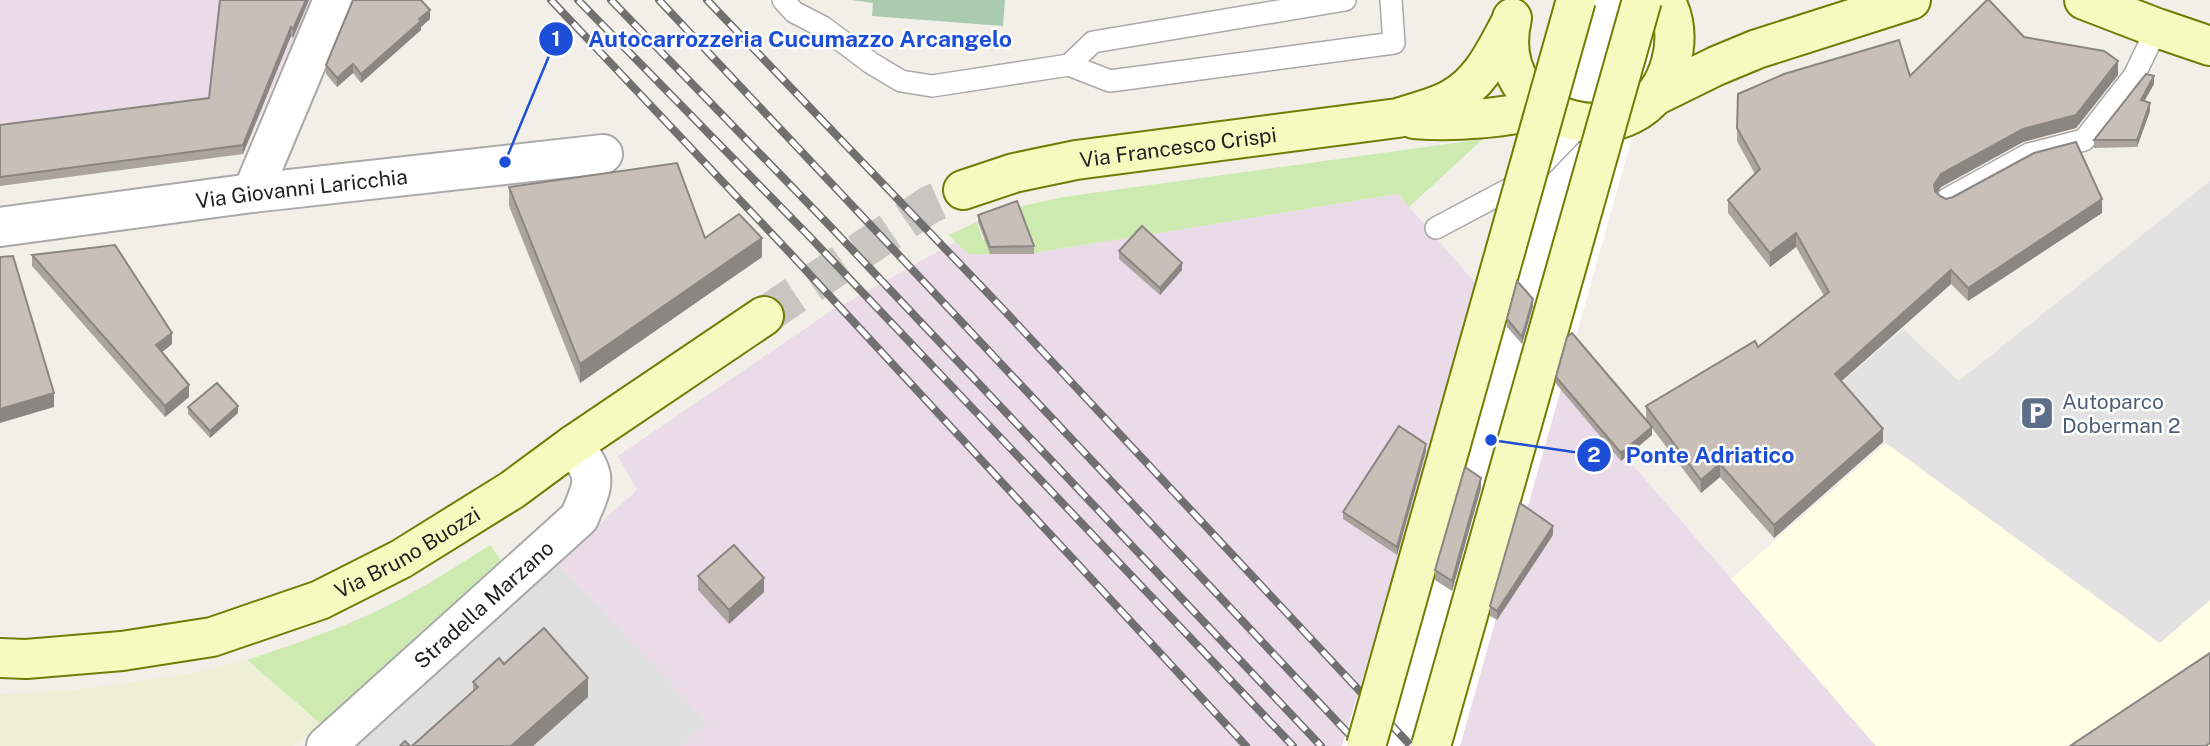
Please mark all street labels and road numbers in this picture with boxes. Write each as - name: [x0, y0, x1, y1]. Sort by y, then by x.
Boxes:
- street label: Via Francesco Crispi: [1078, 121, 1278, 172]
- street label: Via Giovanni Laricchia: [194, 163, 409, 213]
- street label: Via Bruno Buozzi: [330, 501, 484, 603]
- street label: Stradella Marzano: [409, 535, 558, 673]

